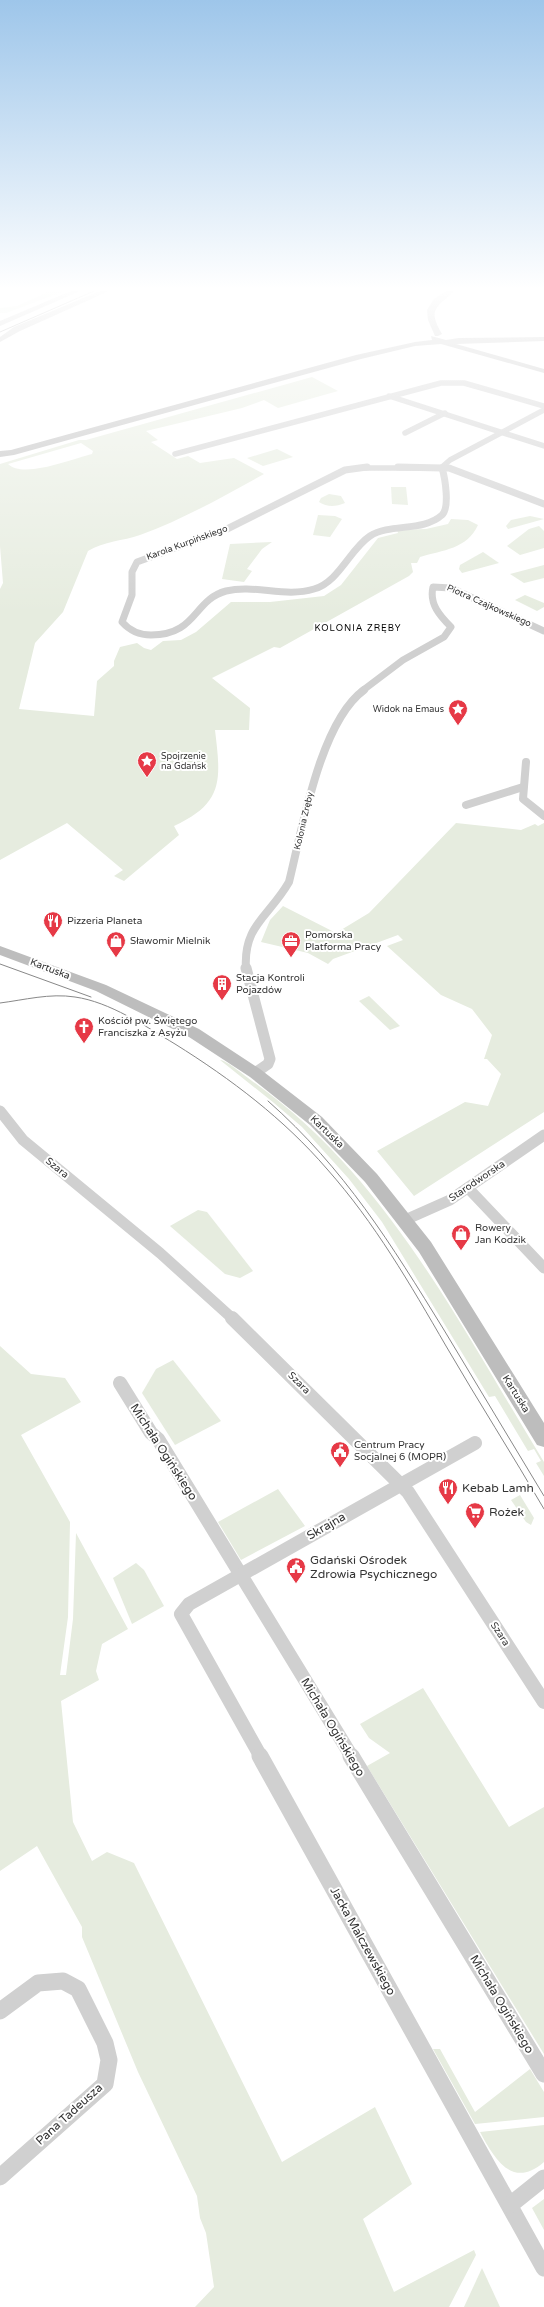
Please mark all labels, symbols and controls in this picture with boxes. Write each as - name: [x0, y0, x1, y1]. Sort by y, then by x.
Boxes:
- street label: Karola Kurpińskiego: [145, 523, 230, 563]
- street label: Piotra Czajkowskiego: [445, 582, 533, 630]
- district label: KOLONIA ZRĘBY: [314, 623, 402, 634]
- place icon: Widok na Emaus: [447, 698, 469, 726]
- place label: Widok na Emaus: [373, 704, 444, 715]
- place icon: Spojrzenie na Gdańsk: [136, 750, 158, 778]
- place label: Spojrzenie na Gdańsk: [161, 751, 206, 772]
- street label: Kolonia Zręby: [292, 791, 316, 851]
- restaurant icon: Pizzeria Planeta: [42, 910, 64, 938]
- place label: Pizzeria Planeta: [67, 915, 142, 927]
- place label: Pomorska Platforma Pracy: [305, 929, 382, 953]
- shop icon: Sławomir Mielnik: [105, 930, 127, 958]
- office icon: Pomorska Platforma Pracy: [280, 930, 302, 958]
- place label: Sławomir Mielnik: [130, 935, 211, 947]
- street label: Kartuska: [28, 956, 72, 982]
- place label: Stacja Kontroli Pojazdów: [236, 972, 305, 996]
- building icon: Stacja Kontroli Pojazdów: [211, 973, 233, 1001]
- place label: Kościół pw. Świętego Franciszka z Asyżu: [98, 1015, 197, 1039]
- church icon: Kościół pw. Świętego Franciszka z Asyżu: [73, 1016, 95, 1044]
- street label: Kartuska: [308, 1113, 346, 1151]
- street label: Szara: [43, 1155, 71, 1181]
- street label: Starodworska: [447, 1158, 507, 1204]
- place label: Rowery Jan Kodzik: [475, 1222, 527, 1246]
- shop icon: Rowery Jan Kodzik: [450, 1223, 472, 1251]
- street label: Szara: [285, 1369, 313, 1397]
- street label: Kartuska: [500, 1373, 532, 1415]
- street label: Michała Ogińskiego: [128, 1401, 200, 1503]
- place label: Centrum Pracy Socjalnej 6 (MOPR): [354, 1439, 446, 1463]
- public building icon: Centrum Pracy Socjalnej 6 (MOPR): [329, 1440, 351, 1468]
- restaurant icon: Kebab Lamh: [437, 1477, 459, 1505]
- place label: Kebab Lamh: [462, 1481, 534, 1495]
- supermarket icon: Rożek: [464, 1501, 486, 1529]
- place label: Rożek: [489, 1505, 525, 1519]
- street label: Skrajna: [304, 1509, 348, 1543]
- place label: Gdański Ośrodek Zdrowia Psychicznego: [310, 1553, 437, 1581]
- public building icon: Gdański Ośrodek Zdrowia Psychicznego: [285, 1556, 307, 1584]
- street label: Szara: [488, 1620, 512, 1648]
- street label: Michała Ogińskiego: [298, 1675, 368, 1779]
- street label: Jacka Malczewskiego: [327, 1884, 399, 1998]
- street label: Michała Ogińskiego: [467, 1952, 537, 2056]
- street label: Pana Tadeusza: [33, 2080, 105, 2148]

